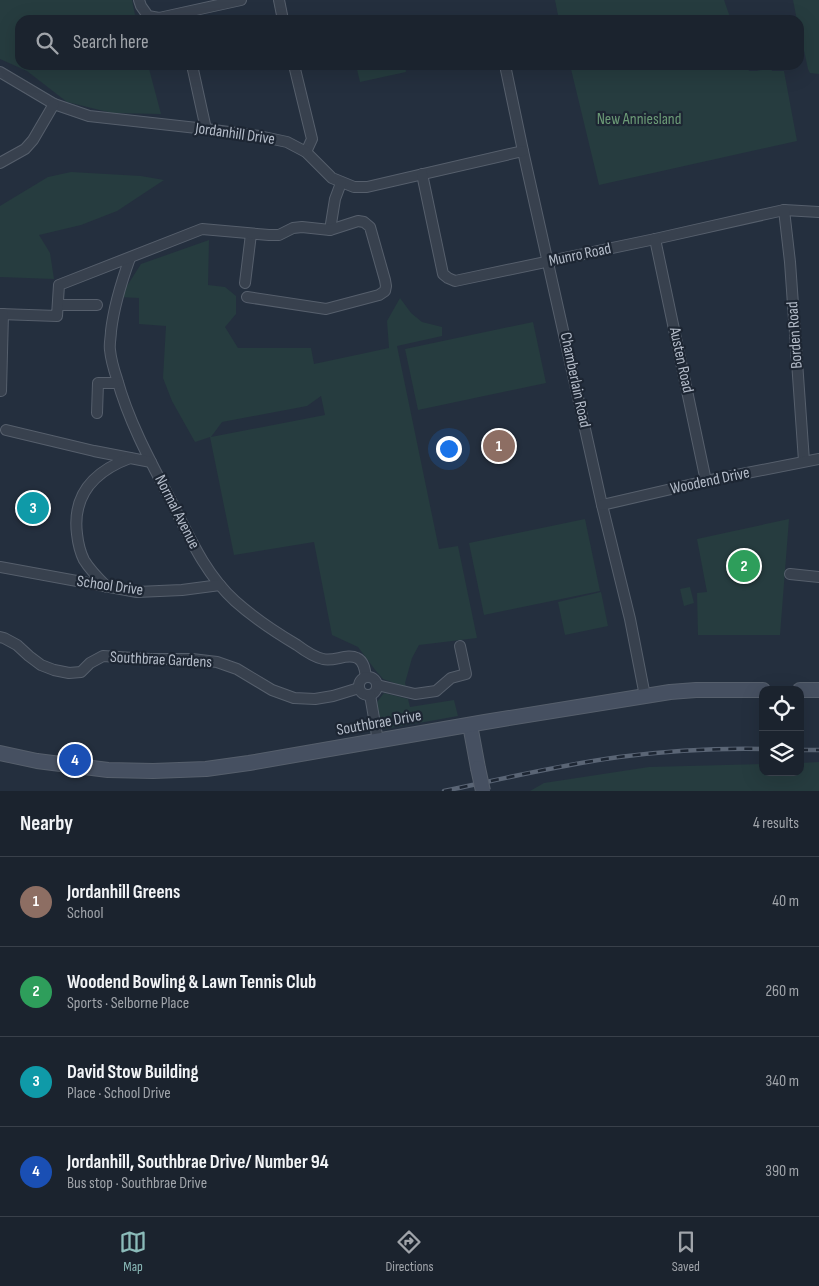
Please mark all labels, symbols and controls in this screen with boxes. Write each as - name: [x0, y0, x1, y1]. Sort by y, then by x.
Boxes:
- search box: [15, 15, 804, 70]
- icon: search: [33, 29, 61, 57]
- text: Search here: [73, 31, 149, 54]
- park label: New Anniesland: [597, 110, 681, 129]
- street label: Jordanhill Drive: [193, 119, 276, 149]
- street label: Munro Road: [547, 239, 613, 271]
- street label: Borden Road: [783, 301, 807, 369]
- street label: Austen Road: [665, 325, 697, 395]
- street label: Chamberlain Road: [556, 331, 594, 429]
- pin: 1: [483, 427, 515, 465]
- your location: [436, 436, 462, 462]
- street label: Woodend Drive: [669, 463, 751, 499]
- street label: Normal Avenue: [150, 472, 204, 552]
- pin: 3: [17, 489, 49, 527]
- pin: 2: [728, 547, 760, 585]
- street label: School Drive: [76, 572, 144, 600]
- street label: Southbrae Gardens: [110, 648, 213, 672]
- map controls: [759, 686, 804, 776]
- button: locate: [759, 686, 804, 731]
- street label: Southbrae Drive: [335, 706, 423, 740]
- button: layers: [759, 731, 804, 776]
- pin: 4: [59, 741, 91, 779]
- text: Nearby: [20, 811, 73, 836]
- text: 4 results: [753, 814, 799, 833]
- text: Jordanhill Greens: [67, 881, 180, 904]
- text: 1: [33, 892, 39, 911]
- text: 40 m: [772, 892, 799, 911]
- text: School: [67, 904, 103, 923]
- text: Woodend Bowling & Lawn Tennis Club: [67, 971, 316, 994]
- text: 2: [32, 982, 40, 1001]
- text: 260 m: [765, 982, 799, 1001]
- text: Sports · Selborne Place: [67, 994, 189, 1013]
- text: David Stow Building: [67, 1061, 198, 1084]
- text: 3: [32, 1072, 40, 1091]
- text: 340 m: [766, 1072, 799, 1091]
- text: Place · School Drive: [67, 1084, 171, 1103]
- text: Jordanhill, Southbrae Drive/ Number 94: [67, 1151, 329, 1174]
- text: 4: [32, 1162, 40, 1181]
- text: 390 m: [765, 1162, 799, 1181]
- text: Bus stop · Southbrae Drive: [67, 1174, 207, 1193]
- tab: Map: [119, 1228, 147, 1275]
- tab: Directions: [385, 1228, 434, 1275]
- tab: Saved: [672, 1228, 700, 1275]

